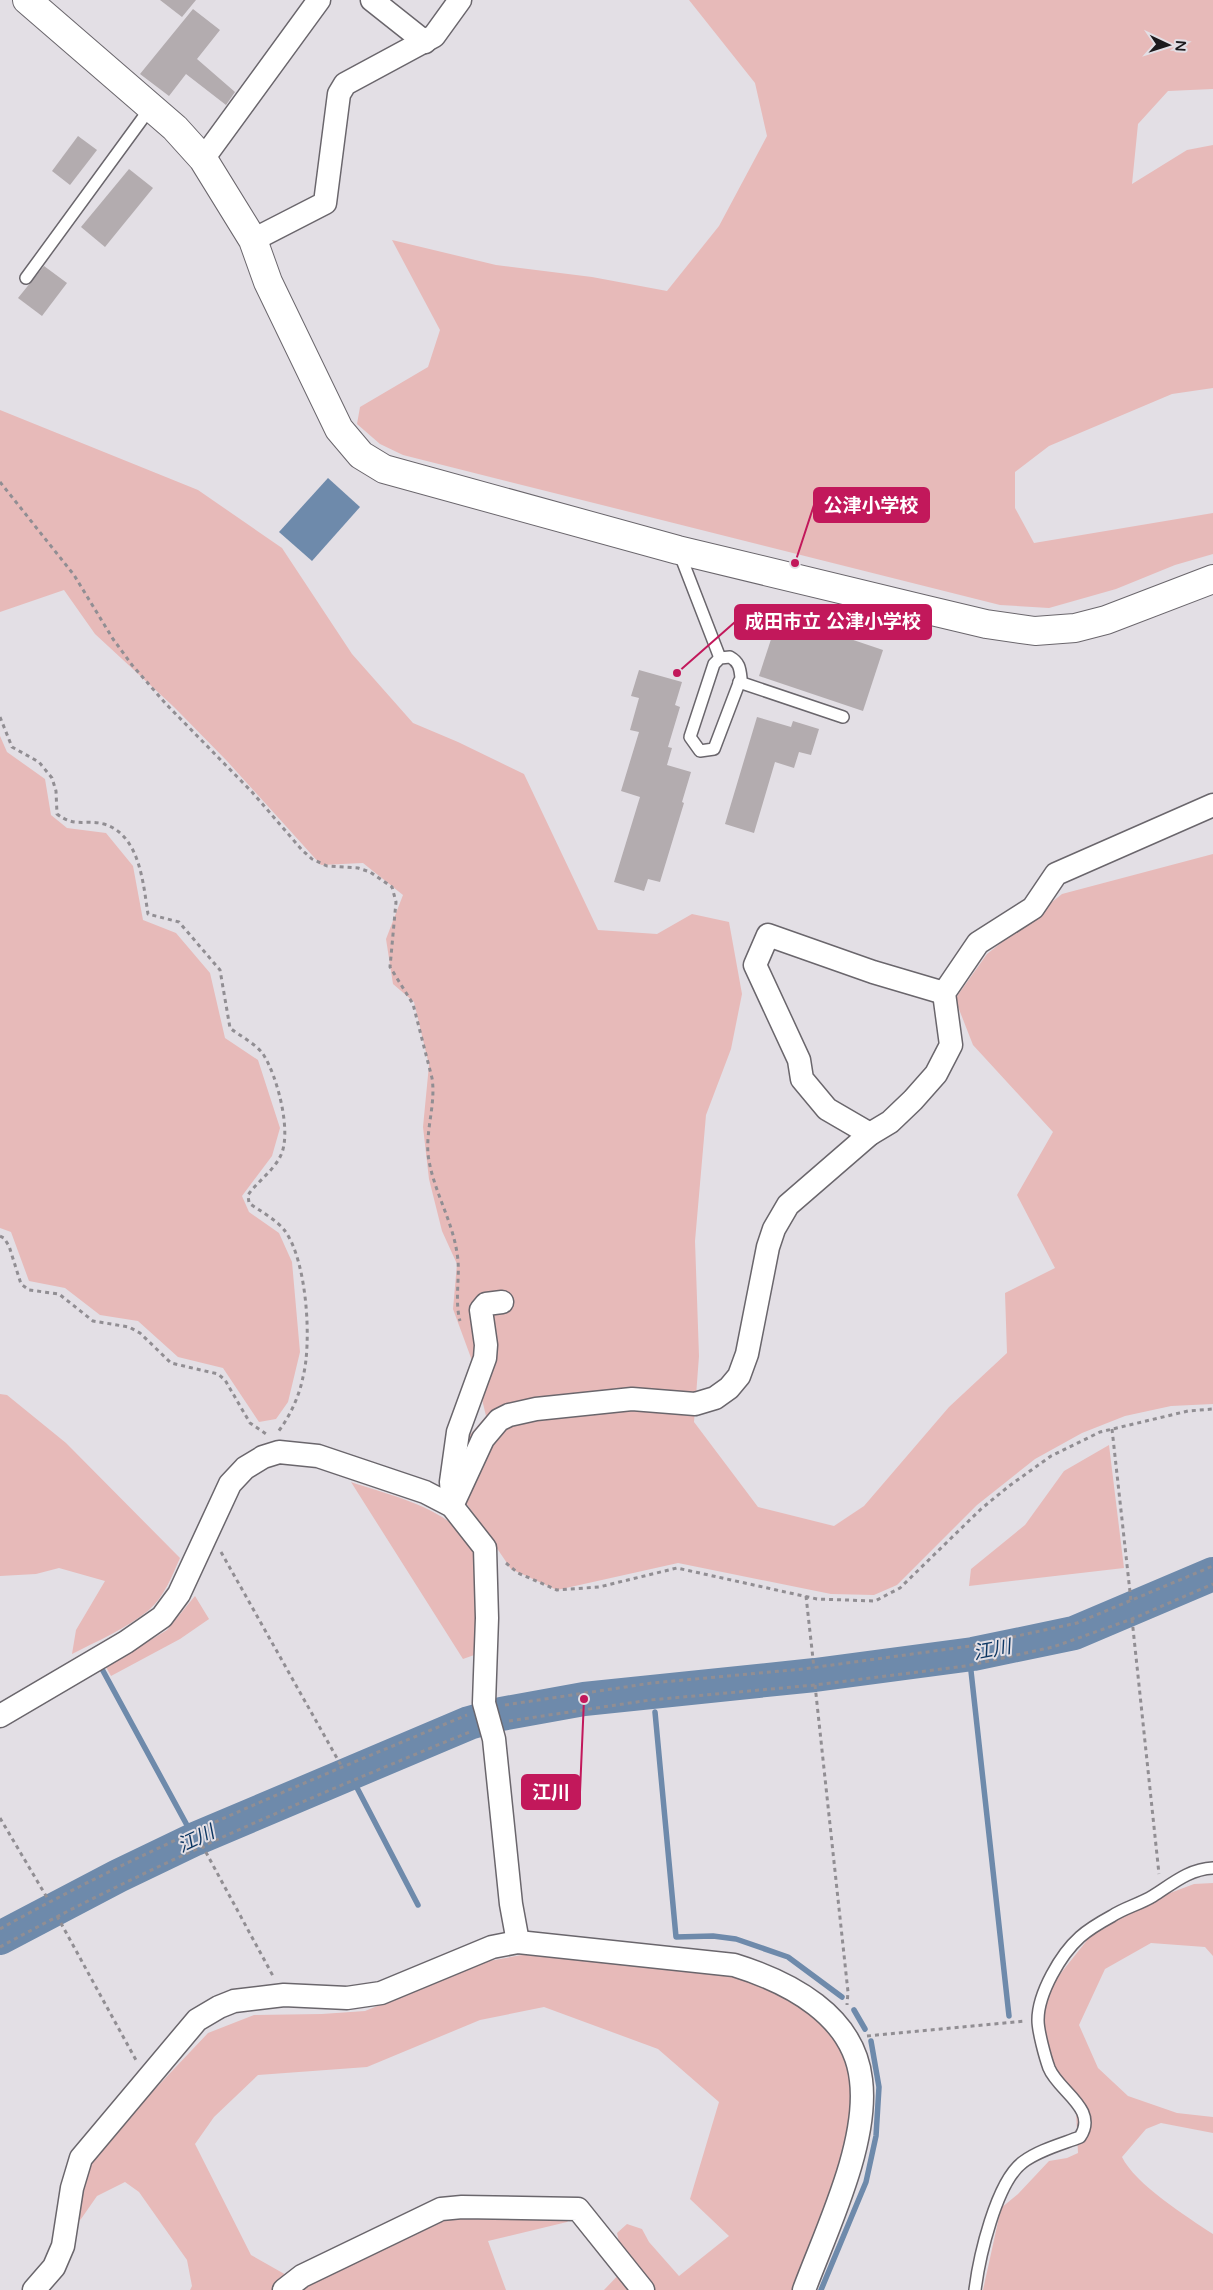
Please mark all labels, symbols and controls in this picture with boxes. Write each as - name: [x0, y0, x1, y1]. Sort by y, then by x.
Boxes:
- north arrow: [1143, 20, 1193, 70]
- text: N: [1172, 40, 1189, 52]
- callout: 公津小学校: [814, 488, 929, 522]
- text: 公津小学校: [823, 495, 919, 517]
- callout: 成田市立 公津小学校: [735, 605, 931, 639]
- text: 成田市立 公津小学校: [745, 611, 921, 633]
- water label: 江川: [971, 1635, 1015, 1664]
- callout: 江川: [522, 1775, 580, 1809]
- text: 江川: [532, 1782, 570, 1804]
- water label: 江川: [174, 1820, 220, 1857]

